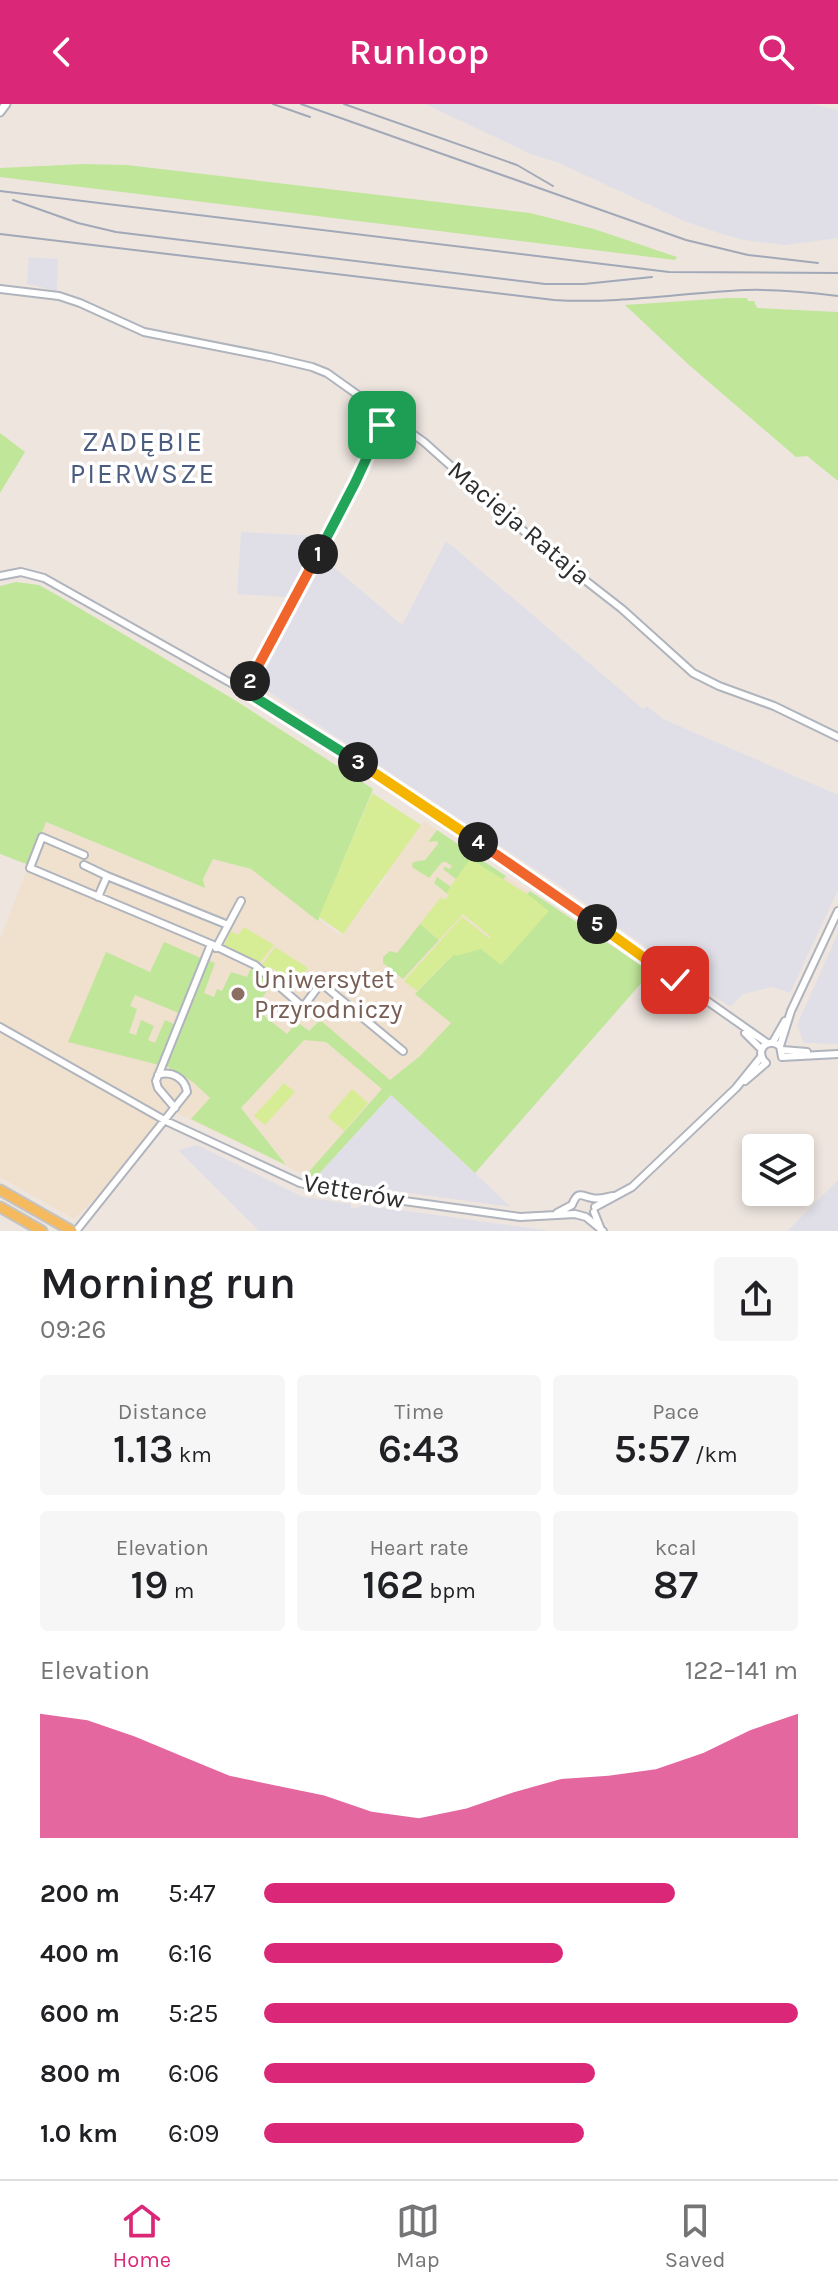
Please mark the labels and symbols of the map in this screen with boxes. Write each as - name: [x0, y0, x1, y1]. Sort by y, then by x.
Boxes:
- pin: [348, 391, 416, 459]
- district label: ZADĘBIE PIERWSZE: [70, 425, 216, 490]
- street label: Macieja Rataja: [442, 454, 596, 592]
- pin: 1: [298, 534, 338, 574]
- pin: 2: [230, 661, 270, 701]
- pin: 3: [338, 742, 378, 782]
- pin: 4: [458, 822, 498, 862]
- pin: 5: [577, 904, 617, 944]
- pin: [641, 946, 709, 1014]
- place label: Uniwersytet Przyrodniczy: [254, 964, 403, 1025]
- marker: Uniwersytet Przyrodniczy: [229, 985, 247, 1003]
- street label: Vetterów: [301, 1167, 407, 1215]

